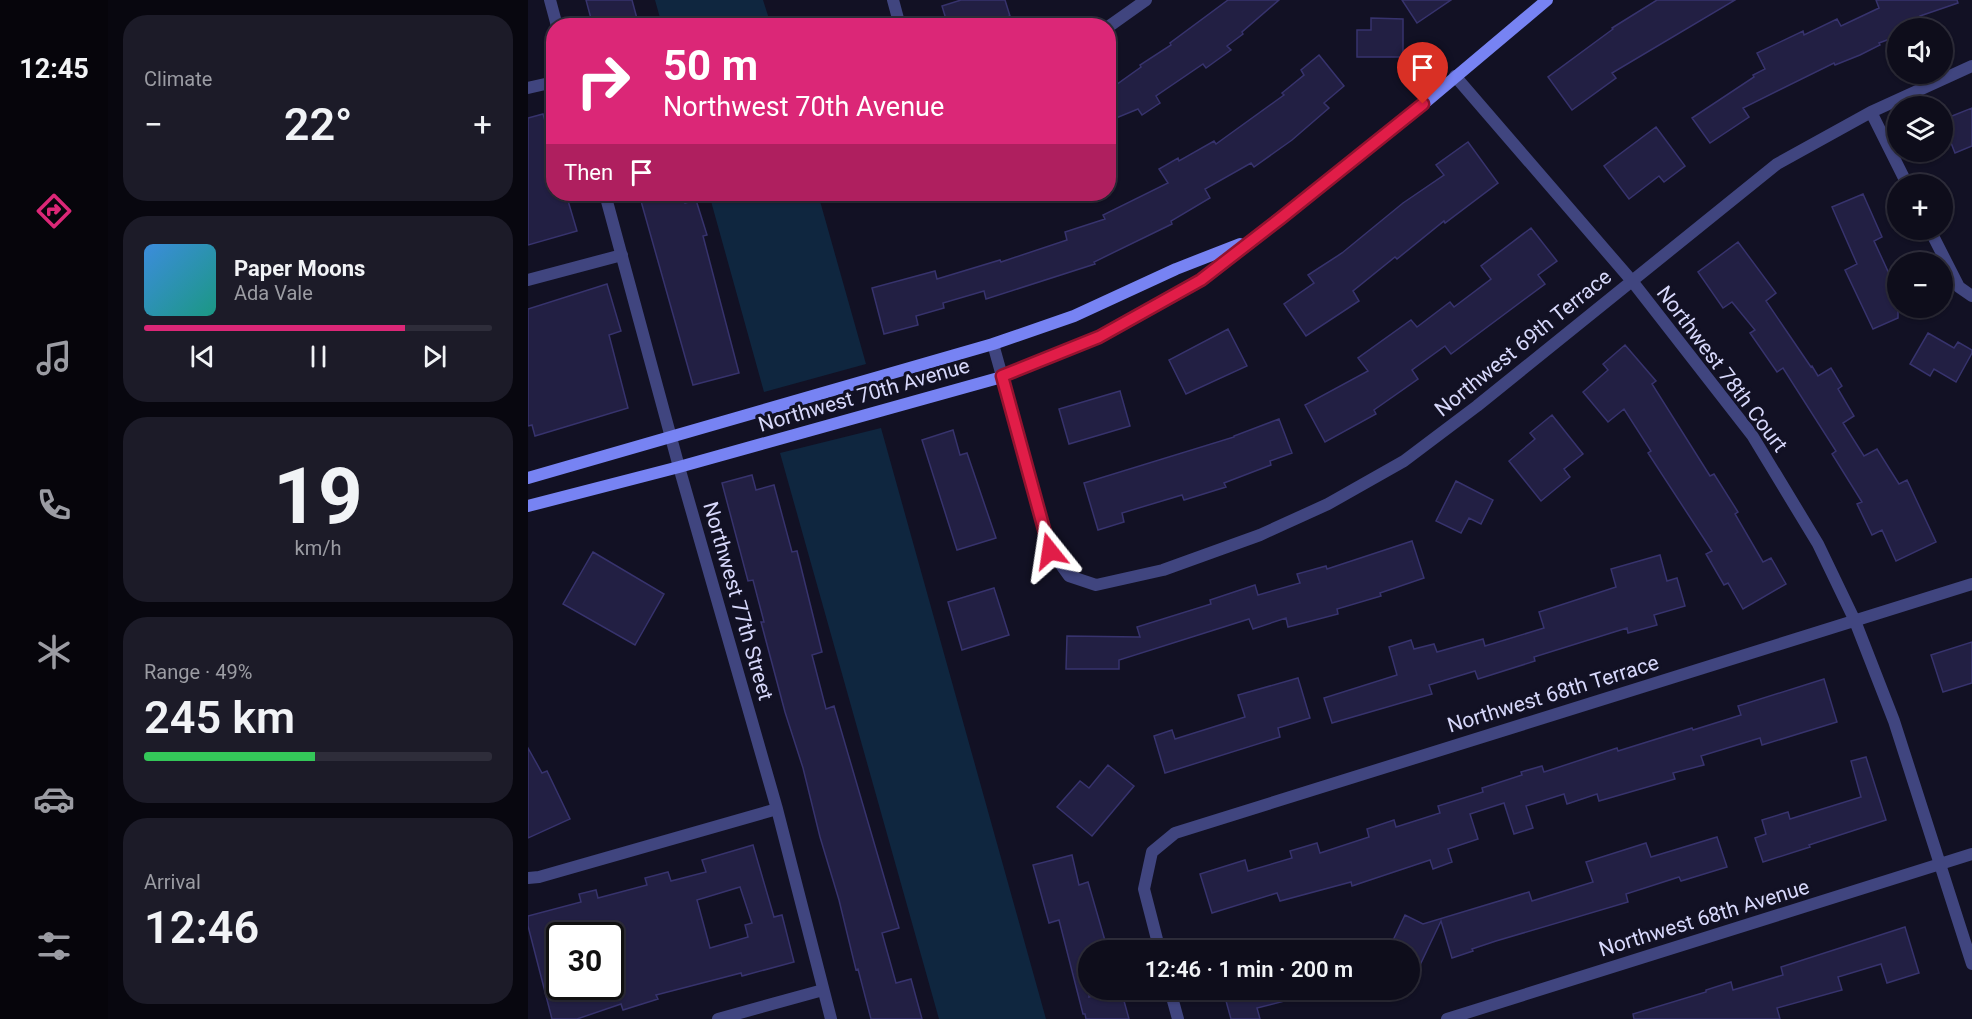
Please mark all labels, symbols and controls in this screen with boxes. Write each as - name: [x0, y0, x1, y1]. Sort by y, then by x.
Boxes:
- map controls: [1887, 18, 1953, 318]
- button: sound: [1887, 18, 1953, 84]
- text: 50 m: [663, 41, 758, 90]
- icon: right: [564, 42, 642, 120]
- pin: [1397, 42, 1448, 104]
- icon: arrive: [1406, 51, 1439, 84]
- text: 12:45: [19, 53, 89, 85]
- text: Climate: [144, 67, 212, 91]
- text: Northwest 70th Avenue: [663, 91, 944, 123]
- button: layers: [1887, 96, 1953, 162]
- text: 22°: [284, 98, 352, 151]
- text: −: [144, 105, 163, 144]
- text: +: [473, 105, 492, 144]
- icon: arrive: [625, 156, 658, 189]
- text: Then: [564, 160, 613, 185]
- button: +: [1887, 174, 1953, 240]
- icon: directions: [33, 190, 75, 232]
- button: −: [1887, 252, 1953, 318]
- text: Paper Moons: [234, 256, 365, 281]
- street label: Northwest 69th Terrace: [1430, 265, 1616, 421]
- text: Ada Vale: [234, 281, 313, 305]
- street label: Northwest 78th Court: [1652, 281, 1792, 457]
- icon: music: [33, 337, 75, 379]
- icon: previous: [186, 340, 219, 373]
- icon: pause: [302, 340, 335, 373]
- icon: next: [418, 340, 451, 373]
- street label: Northwest 70th Avenue: [756, 353, 972, 437]
- text: 19: [273, 451, 363, 542]
- icon: phone: [33, 484, 75, 526]
- street label: Northwest 77th Street: [698, 499, 778, 703]
- position arrow: [1018, 519, 1082, 583]
- text: km/h: [295, 536, 341, 560]
- icon: climate: [33, 631, 75, 673]
- street label: Northwest 68th Terrace: [1444, 650, 1662, 738]
- text: Range · 49%: [144, 660, 252, 684]
- text: 245 km: [144, 691, 295, 744]
- icon: car: [33, 778, 75, 820]
- text: Arrival: [144, 870, 201, 894]
- street label: Northwest 68th Avenue: [1596, 875, 1812, 961]
- text: 12:46: [144, 901, 259, 954]
- speed limit sign: 30: [546, 922, 624, 1000]
- icon: filters: [33, 925, 75, 967]
- text: 12:46 · 1 min · 200 m: [1145, 957, 1353, 982]

